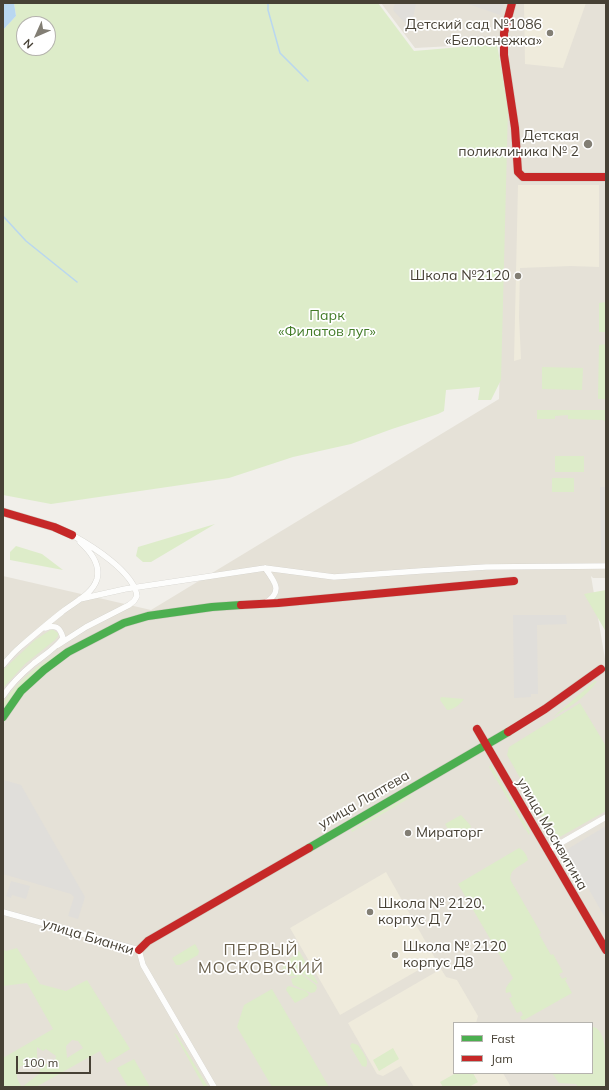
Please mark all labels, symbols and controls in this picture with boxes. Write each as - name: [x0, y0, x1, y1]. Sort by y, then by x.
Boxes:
- north arrow: [16, 16, 56, 56]
- place label: Детский сад №1086 «Белоснежка»: [405, 17, 542, 50]
- marker: Детский сад №1086 «Белоснежка»: [545, 28, 555, 38]
- text: N: [20, 36, 36, 52]
- place label: Детская поликлиника № 2: [458, 128, 579, 160]
- marker: Детская поликлиника № 2: [582, 138, 594, 150]
- place label: Школа №2120: [410, 268, 510, 284]
- marker: Школа №2120: [513, 271, 523, 281]
- park label: Парк «Филатов луг»: [278, 308, 376, 340]
- street label: улица Лаптева: [315, 767, 413, 833]
- street label: улица Москвитина: [513, 775, 591, 893]
- place label: Мираторг: [416, 825, 483, 841]
- marker: Мираторг: [403, 828, 413, 838]
- place label: Школа № 2120, корпус Д 7: [378, 896, 485, 928]
- marker: Школа № 2120, корпус Д 7: [365, 907, 375, 917]
- street label: улица Бианки: [40, 915, 136, 959]
- place label: Школа № 2120 корпус Д8: [403, 939, 507, 972]
- district label: ПЕРВЫЙ МОСКОВСКИЙ: [198, 940, 324, 978]
- marker: Школа № 2120 корпус Д8: [390, 950, 400, 960]
- legend: [453, 1022, 593, 1074]
- text: Fast: [491, 1031, 515, 1046]
- scale bar: [18, 1048, 93, 1074]
- text: Jam: [491, 1051, 513, 1066]
- text: 100 m: [23, 1055, 58, 1070]

